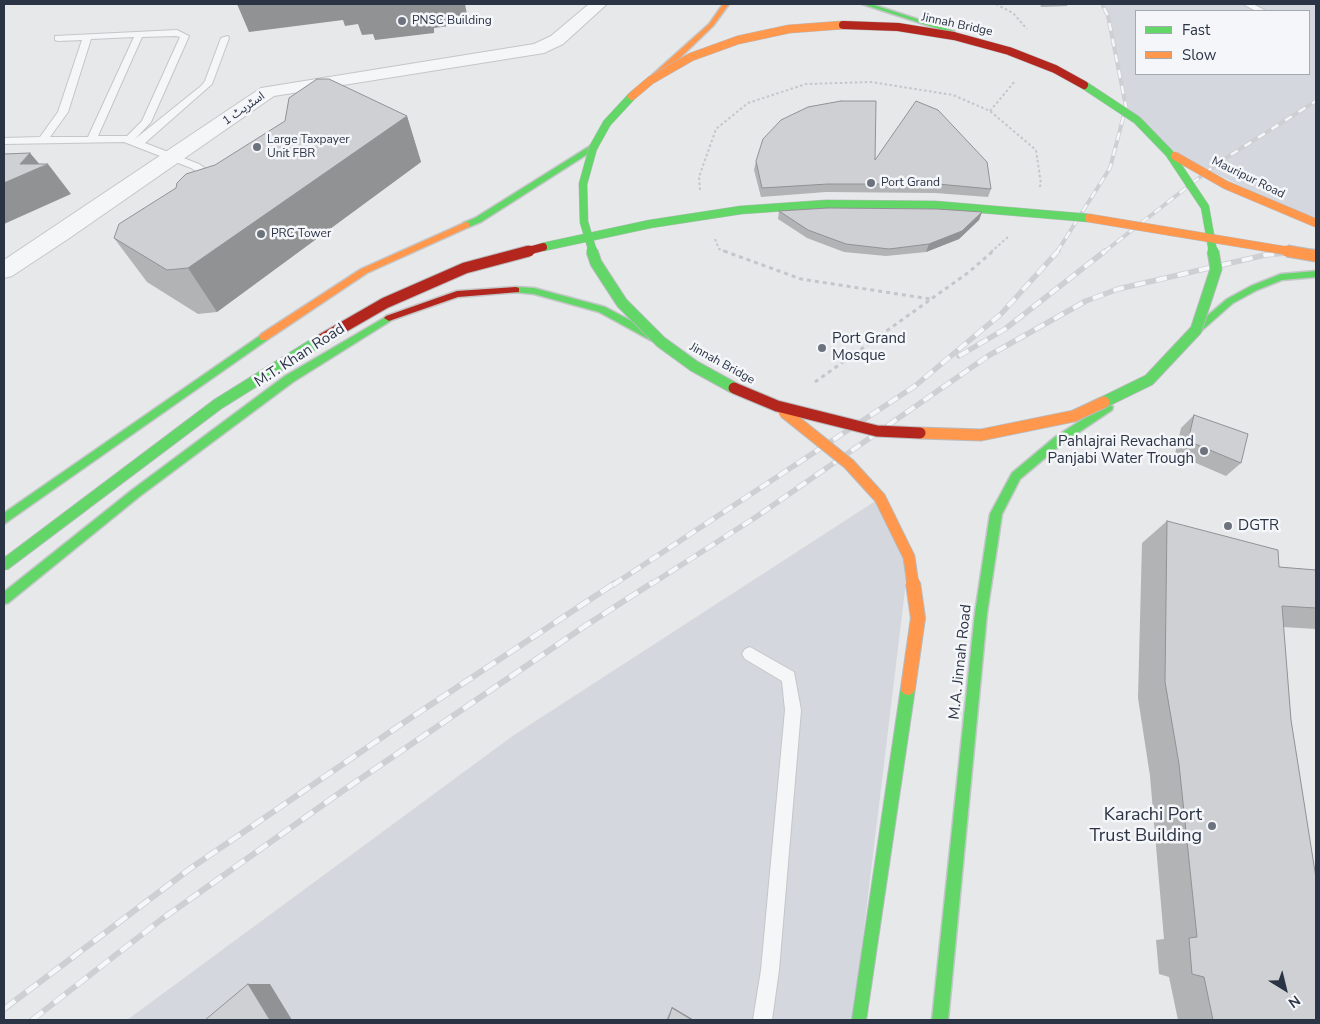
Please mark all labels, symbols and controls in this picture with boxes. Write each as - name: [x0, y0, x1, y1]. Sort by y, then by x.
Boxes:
- street label: Jinnah Bridge: [920, 10, 994, 40]
- legend: [1135, 10, 1310, 75]
- place label: PNSC Building: [412, 14, 492, 28]
- marker: PNSC Building: [396, 15, 408, 27]
- text: Fast: [1182, 20, 1210, 40]
- text: Slow: [1182, 45, 1216, 65]
- street label: اسٹریٹ 1: [220, 89, 268, 129]
- place label: Large Taxpayer Unit FBR: [267, 133, 350, 161]
- marker: Large Taxpayer Unit FBR: [251, 141, 263, 153]
- street label: Mauripur Road: [1209, 154, 1287, 202]
- place label: Port Grand: [881, 176, 940, 190]
- marker: Port Grand: [865, 177, 877, 189]
- place label: PRC Tower: [271, 227, 331, 241]
- marker: PRC Tower: [255, 228, 267, 240]
- street label: M.T. Khan Road: [252, 320, 348, 392]
- place label: Port Grand Mosque: [832, 330, 906, 365]
- street label: Jinnah Bridge: [687, 340, 757, 388]
- marker: Port Grand Mosque: [816, 342, 828, 354]
- place label: Pahlajrai Revachand Panjabi Water Trough: [1048, 433, 1194, 468]
- marker: Pahlajrai Revachand Panjabi Water Trough: [1198, 445, 1210, 457]
- place label: DGTR: [1238, 517, 1279, 535]
- marker: DGTR: [1222, 520, 1234, 532]
- street label: M.A. Jinnah Road: [946, 604, 976, 720]
- place label: Karachi Port Trust Building: [1089, 805, 1202, 848]
- marker: Karachi Port Trust Building: [1206, 820, 1218, 832]
- north arrow: [1260, 964, 1310, 1014]
- text: N: [1284, 991, 1304, 1012]

